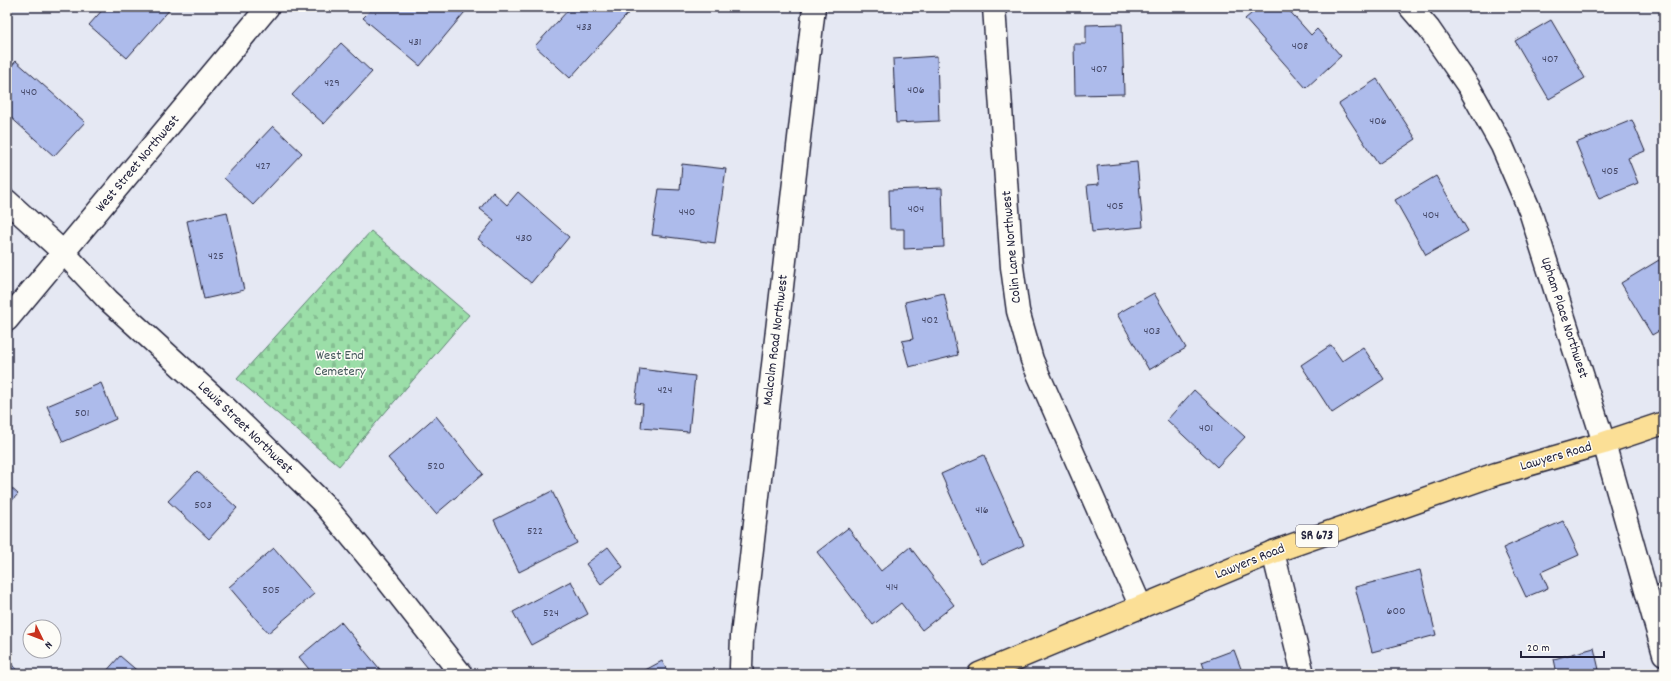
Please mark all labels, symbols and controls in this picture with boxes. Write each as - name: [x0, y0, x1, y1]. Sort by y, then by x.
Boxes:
- house number: 433: [576, 19, 592, 36]
- house number: 431: [409, 34, 421, 51]
- house number: 408: [1292, 38, 1308, 55]
- house number: 407: [1542, 51, 1558, 68]
- house number: 407: [1091, 61, 1107, 78]
- house number: 429: [324, 75, 340, 92]
- house number: 406: [907, 82, 925, 99]
- house number: 440: [21, 84, 37, 101]
- street label: West Street Northwest: [91, 111, 185, 217]
- house number: 406: [1369, 113, 1387, 130]
- house number: 427: [256, 158, 271, 175]
- house number: 405: [1601, 163, 1619, 180]
- street label: Colin Lane Northwest: [997, 190, 1027, 304]
- house number: 405: [1106, 198, 1124, 215]
- house number: 404: [908, 201, 924, 218]
- house number: 440: [679, 204, 695, 221]
- house number: 404: [1423, 207, 1439, 224]
- house number: 430: [516, 230, 532, 247]
- house number: 425: [208, 248, 224, 265]
- street label: Upham Place Northwest: [1535, 255, 1593, 381]
- street label: Malcolm Road Northwest: [758, 273, 794, 407]
- house number: 402: [922, 312, 938, 329]
- house number: 403: [1144, 323, 1160, 340]
- park label: West End Cemetery: [314, 346, 366, 382]
- street label: Lewis Street Northwest: [193, 377, 297, 479]
- house number: 424: [657, 382, 673, 399]
- house number: 501: [75, 405, 89, 422]
- house number: 401: [1199, 420, 1213, 437]
- street label: Lawyers Road: [1518, 437, 1594, 477]
- house number: 520: [427, 458, 445, 475]
- house number: 503: [194, 497, 212, 514]
- house number: 416: [975, 502, 989, 519]
- house number: 522: [527, 523, 543, 540]
- road number: SR 673: [1296, 525, 1338, 547]
- street label: Lawyers Road: [1212, 539, 1288, 585]
- house number: 414: [886, 579, 898, 596]
- house number: 505: [262, 582, 280, 599]
- house number: 600: [1387, 603, 1405, 620]
- house number: 524: [543, 605, 559, 622]
- north arrow: [22, 619, 62, 659]
- scale bar: [1521, 633, 1604, 659]
- text: N: [40, 637, 56, 652]
- text: 20 m: [1527, 640, 1550, 657]

